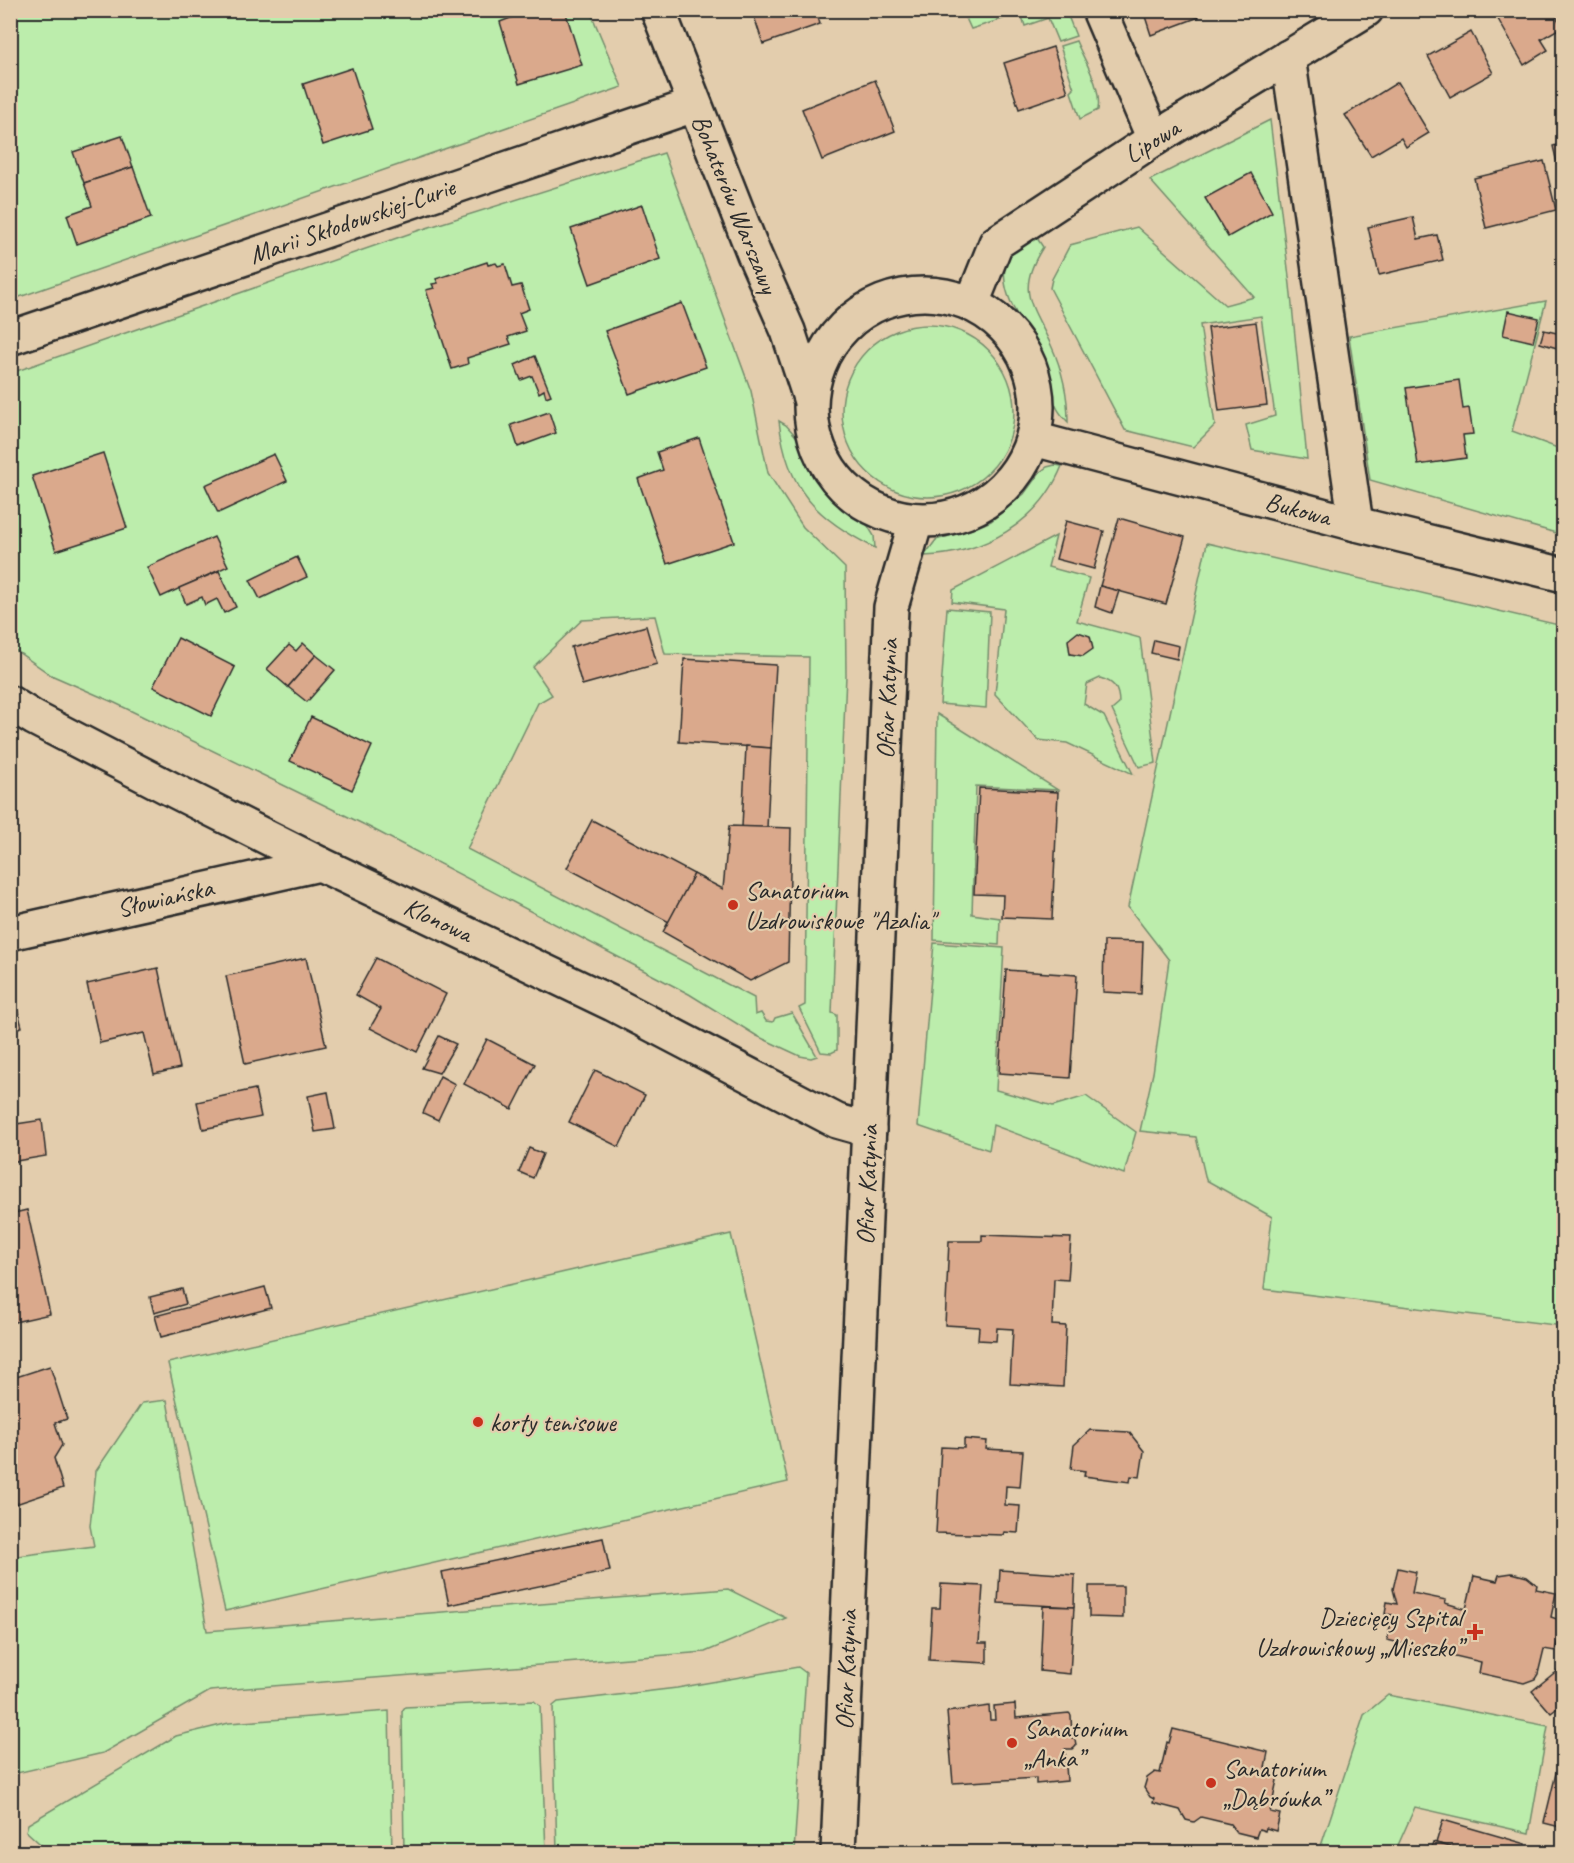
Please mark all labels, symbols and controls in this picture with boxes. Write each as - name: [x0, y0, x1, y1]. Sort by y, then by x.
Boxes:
- street label: Bohaterów Warszawy: [684, 110, 787, 300]
- street label: Lipowa: [1118, 110, 1188, 171]
- street label: Marii Skłodowskiej-Curie: [245, 170, 461, 272]
- street label: Bukowa: [1262, 484, 1336, 534]
- street label: Ofiar Katynia: [868, 637, 906, 759]
- street label: Słowiańska: [114, 871, 218, 925]
- place label: Sanatorium Uzdrowiskowe "Azalia": [745, 874, 939, 937]
- street label: Klonowa: [399, 890, 480, 951]
- marker: Sanatorium Uzdrowiskowe "Azalia": [726, 898, 740, 912]
- street label: Ofiar Katynia: [848, 1123, 886, 1245]
- place label: korty tenisowe: [490, 1406, 617, 1439]
- marker: korty tenisowe: [471, 1415, 485, 1429]
- place label: Dziecięcy Szpital Uzdrowiskowy „Mieszko”: [1256, 1601, 1468, 1664]
- street label: Ofiar Katynia: [827, 1608, 865, 1730]
- marker: Dziecięcy Szpital Uzdrowiskowy „Mieszko”: [1466, 1623, 1484, 1641]
- place label: Sanatorium „Anka”: [1024, 1712, 1128, 1775]
- marker: Sanatorium „Anka”: [1005, 1736, 1019, 1750]
- place label: Sanatorium „Dąbrówka”: [1223, 1752, 1333, 1815]
- marker: Sanatorium „Dąbrówka”: [1204, 1776, 1218, 1790]

